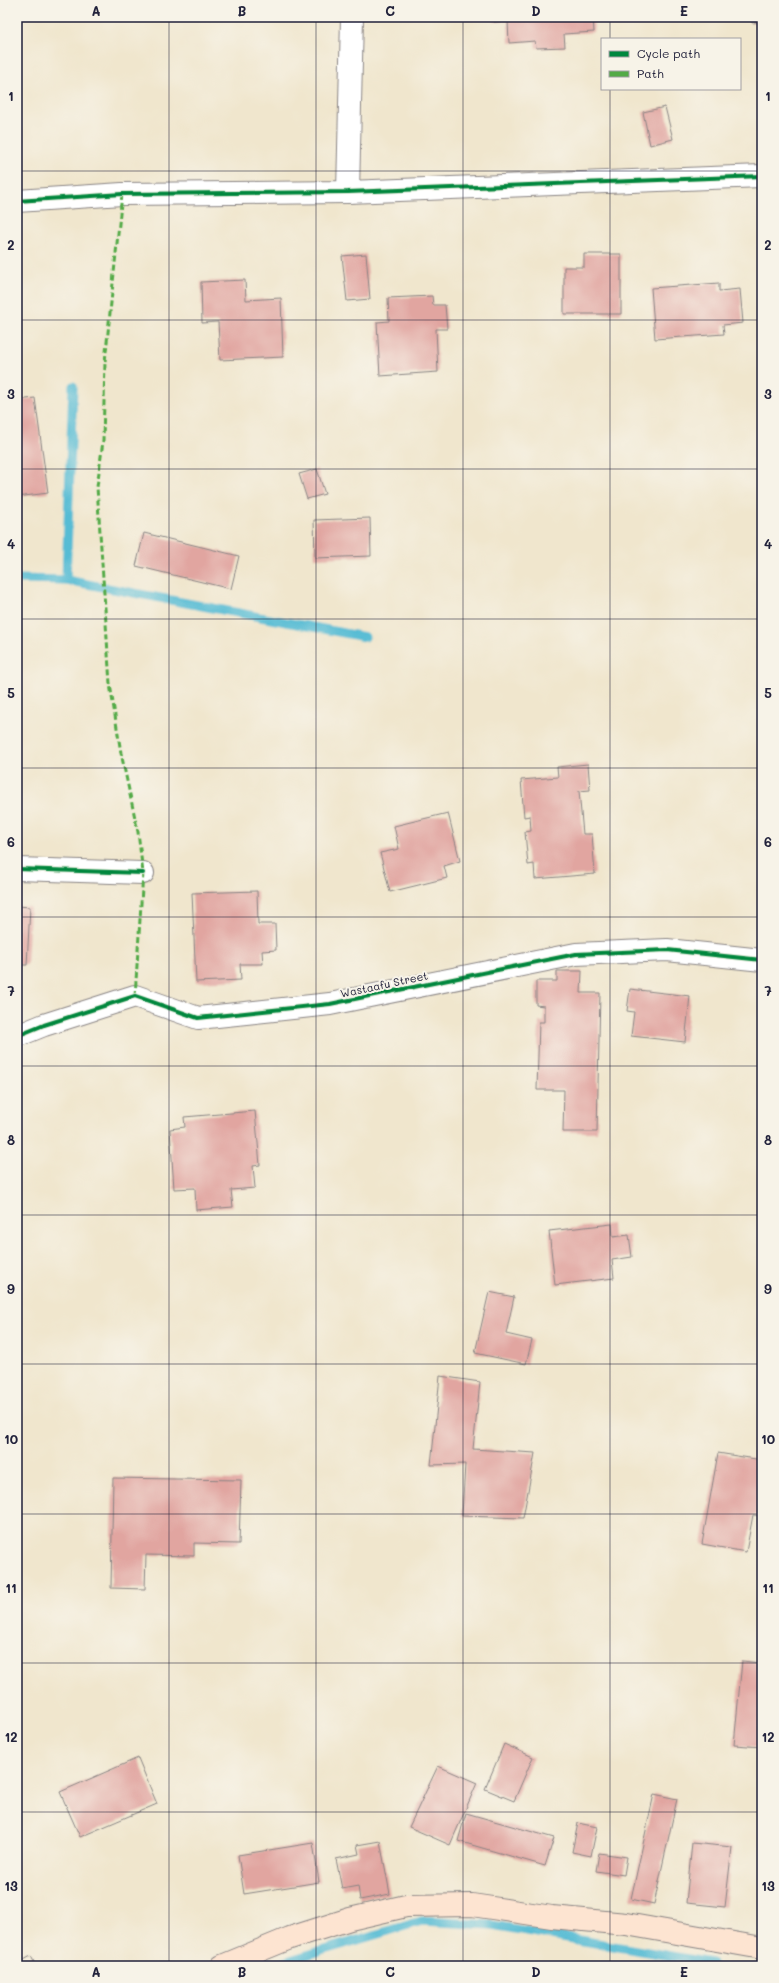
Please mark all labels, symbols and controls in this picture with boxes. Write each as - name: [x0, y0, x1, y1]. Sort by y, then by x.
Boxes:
- text: A: [91, 2, 101, 19]
- text: B: [238, 2, 247, 19]
- text: C: [385, 2, 395, 19]
- text: D: [531, 2, 541, 19]
- text: E: [680, 2, 688, 19]
- legend: [601, 38, 741, 90]
- text: Cycle path: [637, 45, 700, 61]
- text: Path: [637, 65, 664, 81]
- text: 1: [8, 87, 14, 104]
- text: 1: [765, 87, 771, 104]
- text: 2: [7, 236, 15, 253]
- text: 2: [764, 236, 772, 253]
- text: 3: [7, 385, 15, 402]
- text: 3: [764, 385, 772, 402]
- text: 4: [7, 535, 15, 552]
- text: 4: [764, 535, 772, 552]
- text: 5: [7, 684, 15, 701]
- text: 5: [764, 684, 772, 701]
- text: 6: [7, 833, 15, 850]
- text: 6: [764, 833, 772, 850]
- street label: Wastaafu Street: [339, 967, 429, 1001]
- text: 7: [7, 982, 15, 999]
- text: 7: [764, 982, 772, 999]
- text: 8: [7, 1131, 15, 1148]
- text: 8: [764, 1131, 772, 1148]
- text: 9: [7, 1280, 15, 1297]
- text: 9: [764, 1280, 772, 1297]
- text: 10: [4, 1430, 18, 1447]
- text: 10: [761, 1430, 775, 1447]
- text: 11: [5, 1579, 17, 1596]
- text: 11: [762, 1579, 774, 1596]
- text: 12: [4, 1728, 18, 1745]
- text: 12: [761, 1728, 775, 1745]
- text: 13: [4, 1877, 18, 1894]
- text: 13: [761, 1877, 775, 1894]
- text: A: [91, 1963, 101, 1980]
- text: B: [238, 1963, 247, 1980]
- text: C: [385, 1963, 395, 1980]
- text: D: [531, 1963, 541, 1980]
- text: E: [680, 1963, 688, 1980]

